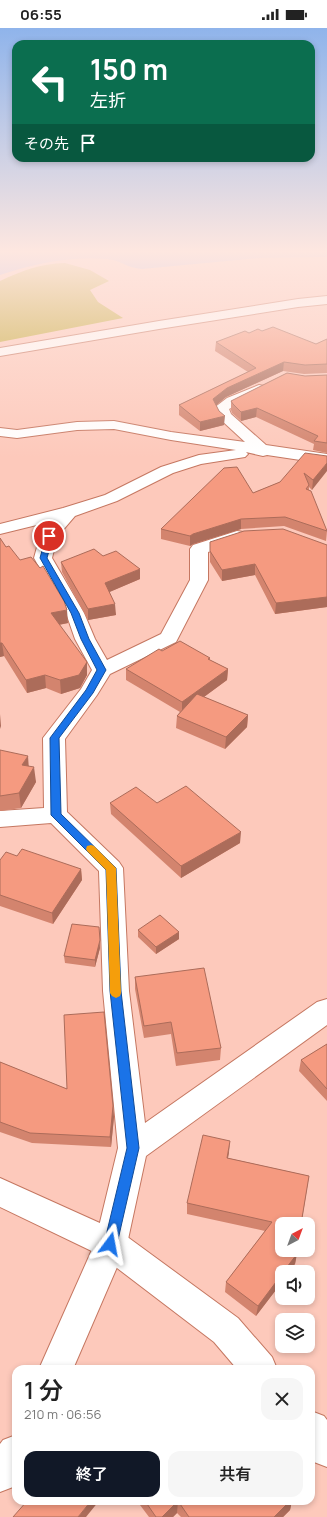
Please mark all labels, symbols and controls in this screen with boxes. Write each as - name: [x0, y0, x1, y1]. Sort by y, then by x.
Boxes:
- text: 06:55: [20, 4, 62, 25]
- text: 150 m: [90, 50, 168, 88]
- icon: left: [24, 56, 76, 108]
- text: 左折: [90, 88, 126, 112]
- icon: arrive: [77, 132, 99, 154]
- text: その先: [24, 133, 69, 154]
- pin: [32, 519, 66, 553]
- icon: arrive: [38, 525, 60, 547]
- north arrow: [275, 1217, 315, 1257]
- map controls: [275, 1217, 315, 1353]
- position arrow: [89, 1223, 131, 1265]
- button: sound: [275, 1265, 315, 1305]
- button: layers: [275, 1313, 315, 1353]
- text: 1 分: [24, 1373, 63, 1406]
- button: close: [261, 1378, 303, 1420]
- text: 210 m · 06:56: [24, 1405, 102, 1423]
- button: 終了: [24, 1451, 160, 1497]
- button: 共有: [168, 1451, 303, 1497]

